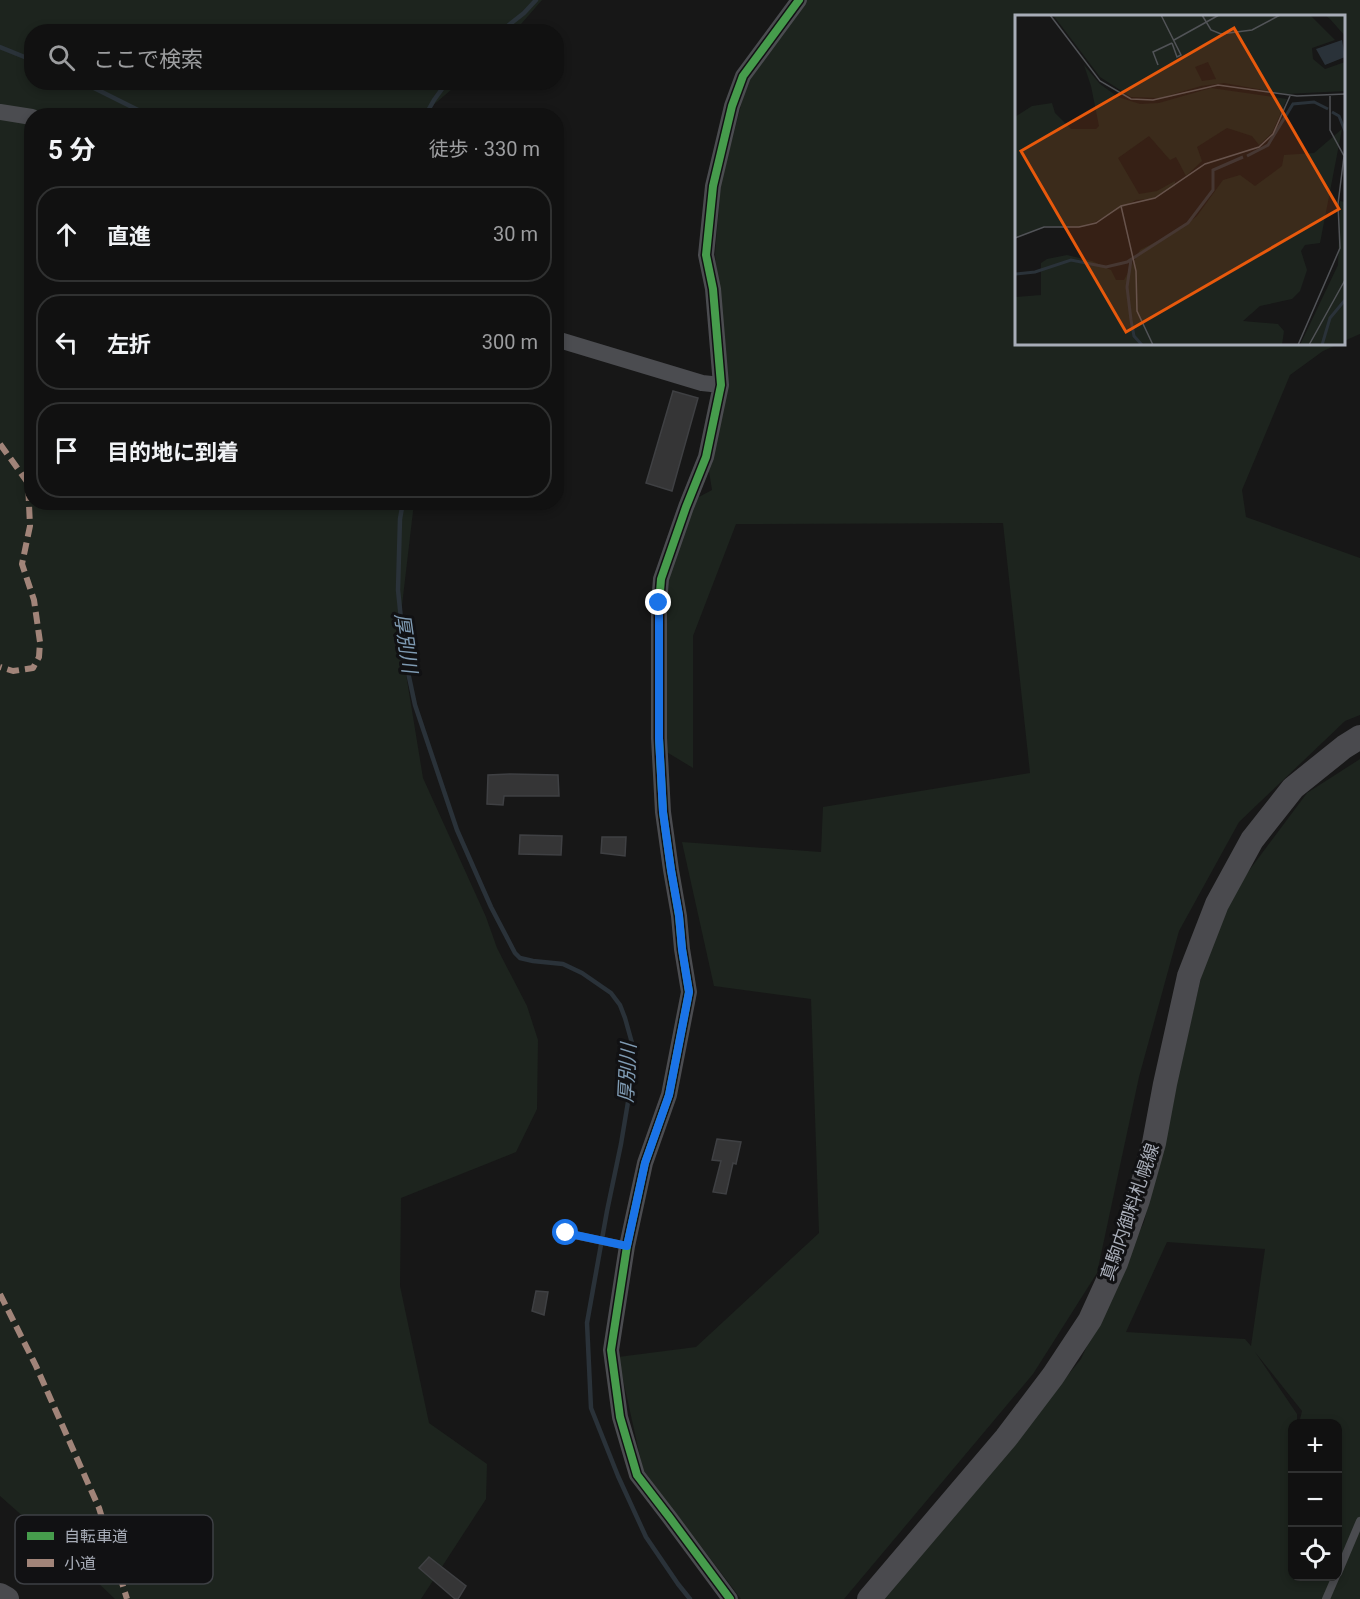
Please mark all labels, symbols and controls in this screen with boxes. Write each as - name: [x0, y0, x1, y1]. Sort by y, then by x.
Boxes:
- inset map: [1015, 15, 1345, 345]
- search box: [24, 24, 564, 90]
- icon: search: [45, 41, 78, 74]
- text: ここで検索: [93, 47, 203, 72]
- text: 5 分: [48, 135, 95, 165]
- text: 徒歩 · 330 m: [429, 137, 540, 161]
- icon: ahead: [50, 218, 83, 251]
- text: 30 m: [493, 222, 538, 246]
- text: 直進: [107, 224, 151, 249]
- icon: left: [50, 326, 83, 359]
- text: 300 m: [482, 330, 538, 354]
- text: 左折: [107, 332, 151, 357]
- icon: arrive: [50, 434, 83, 467]
- text: 目的地に到着: [107, 440, 239, 465]
- route end: [645, 589, 671, 615]
- water label: 厚別川: [390, 612, 422, 676]
- water label: 厚別川: [613, 1040, 641, 1104]
- street label: 真駒内御料札幌線: [1096, 1140, 1163, 1283]
- route start: [552, 1219, 578, 1245]
- map controls: [1288, 1419, 1342, 1581]
- button: +: [1288, 1419, 1342, 1473]
- button: −: [1288, 1473, 1342, 1527]
- legend: [15, 1515, 213, 1584]
- text: 自転車道: [64, 1527, 128, 1546]
- button: locate: [1288, 1527, 1342, 1581]
- text: 小道: [64, 1554, 96, 1573]

